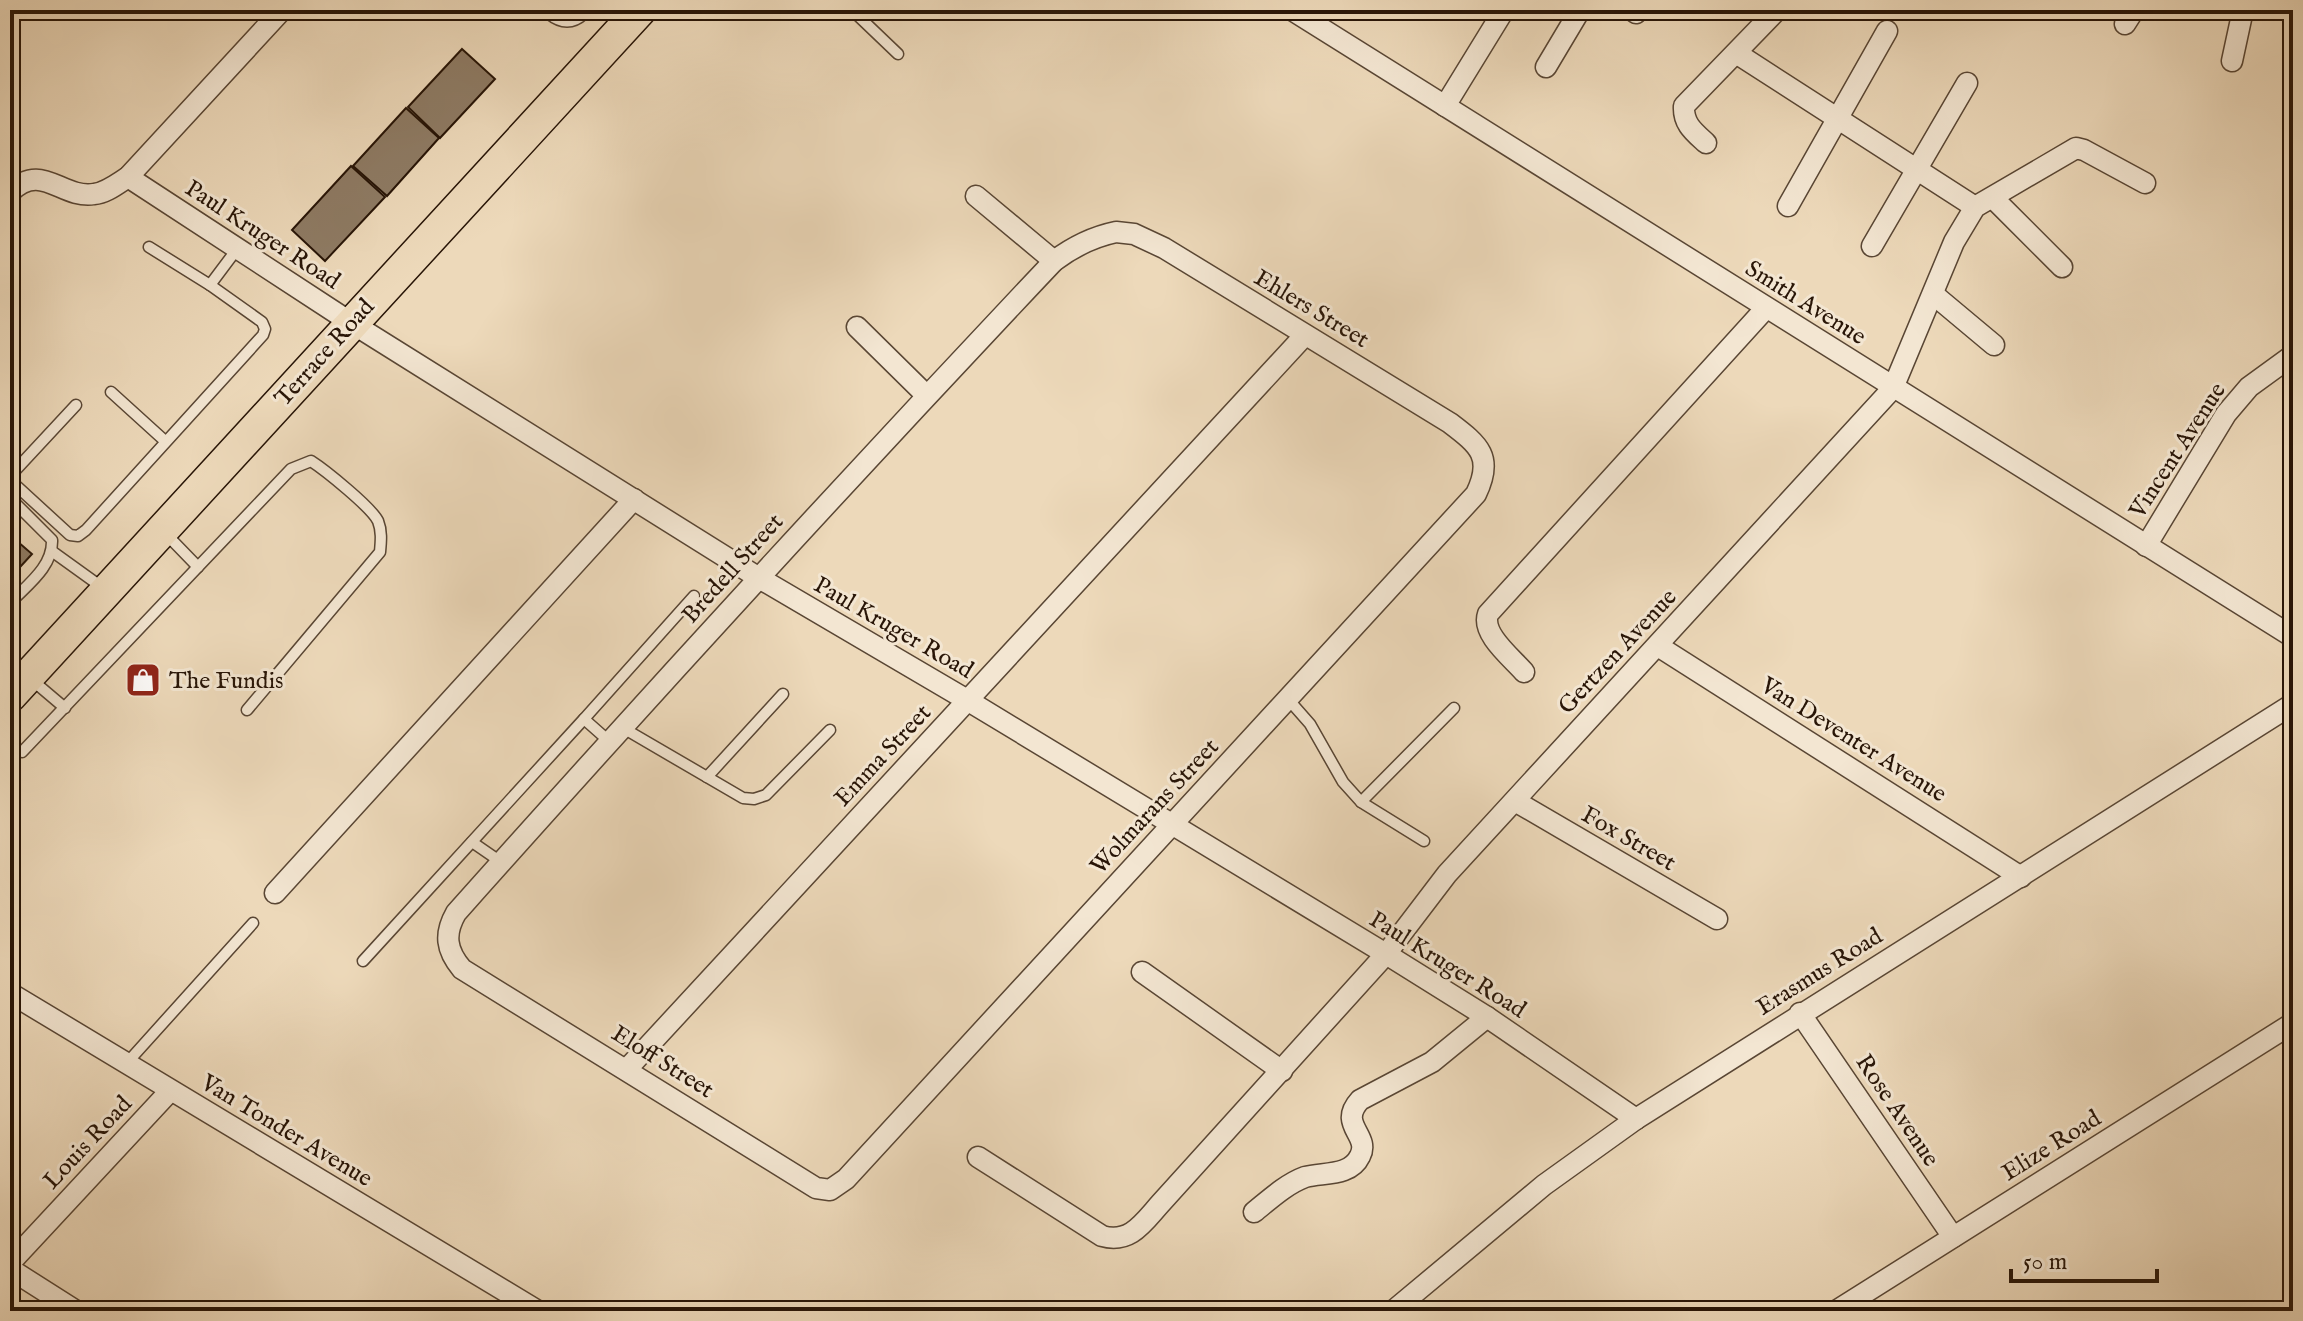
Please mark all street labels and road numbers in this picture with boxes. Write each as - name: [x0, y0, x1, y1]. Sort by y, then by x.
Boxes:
- street label: Paul Kruger Road: [179, 173, 346, 297]
- street label: Smith Avenue: [1739, 254, 1871, 353]
- street label: Ehlers Street: [1248, 263, 1374, 356]
- street label: Terrace Road: [268, 292, 382, 414]
- street label: Vincent Avenue: [2122, 377, 2234, 525]
- street label: Bredell Street: [676, 508, 791, 630]
- street label: Paul Kruger Road: [808, 570, 979, 687]
- street label: Gertzen Avenue: [1552, 583, 1684, 721]
- street label: Van Deventer Avenue: [1754, 670, 1952, 810]
- street label: Emma Street: [828, 698, 938, 814]
- street label: Wolmarans Street: [1084, 732, 1226, 882]
- street label: Fox Street: [1575, 800, 1681, 879]
- street label: Paul Kruger Road: [1363, 905, 1532, 1026]
- street label: Erasmus Road: [1751, 921, 1889, 1023]
- street label: Eloff Street: [605, 1019, 719, 1106]
- street label: Rose Avenue: [1848, 1049, 1946, 1173]
- street label: Van Tonder Avenue: [194, 1067, 378, 1195]
- street label: Louis Road: [37, 1090, 139, 1196]
- street label: Elize Road: [1996, 1104, 2107, 1189]

